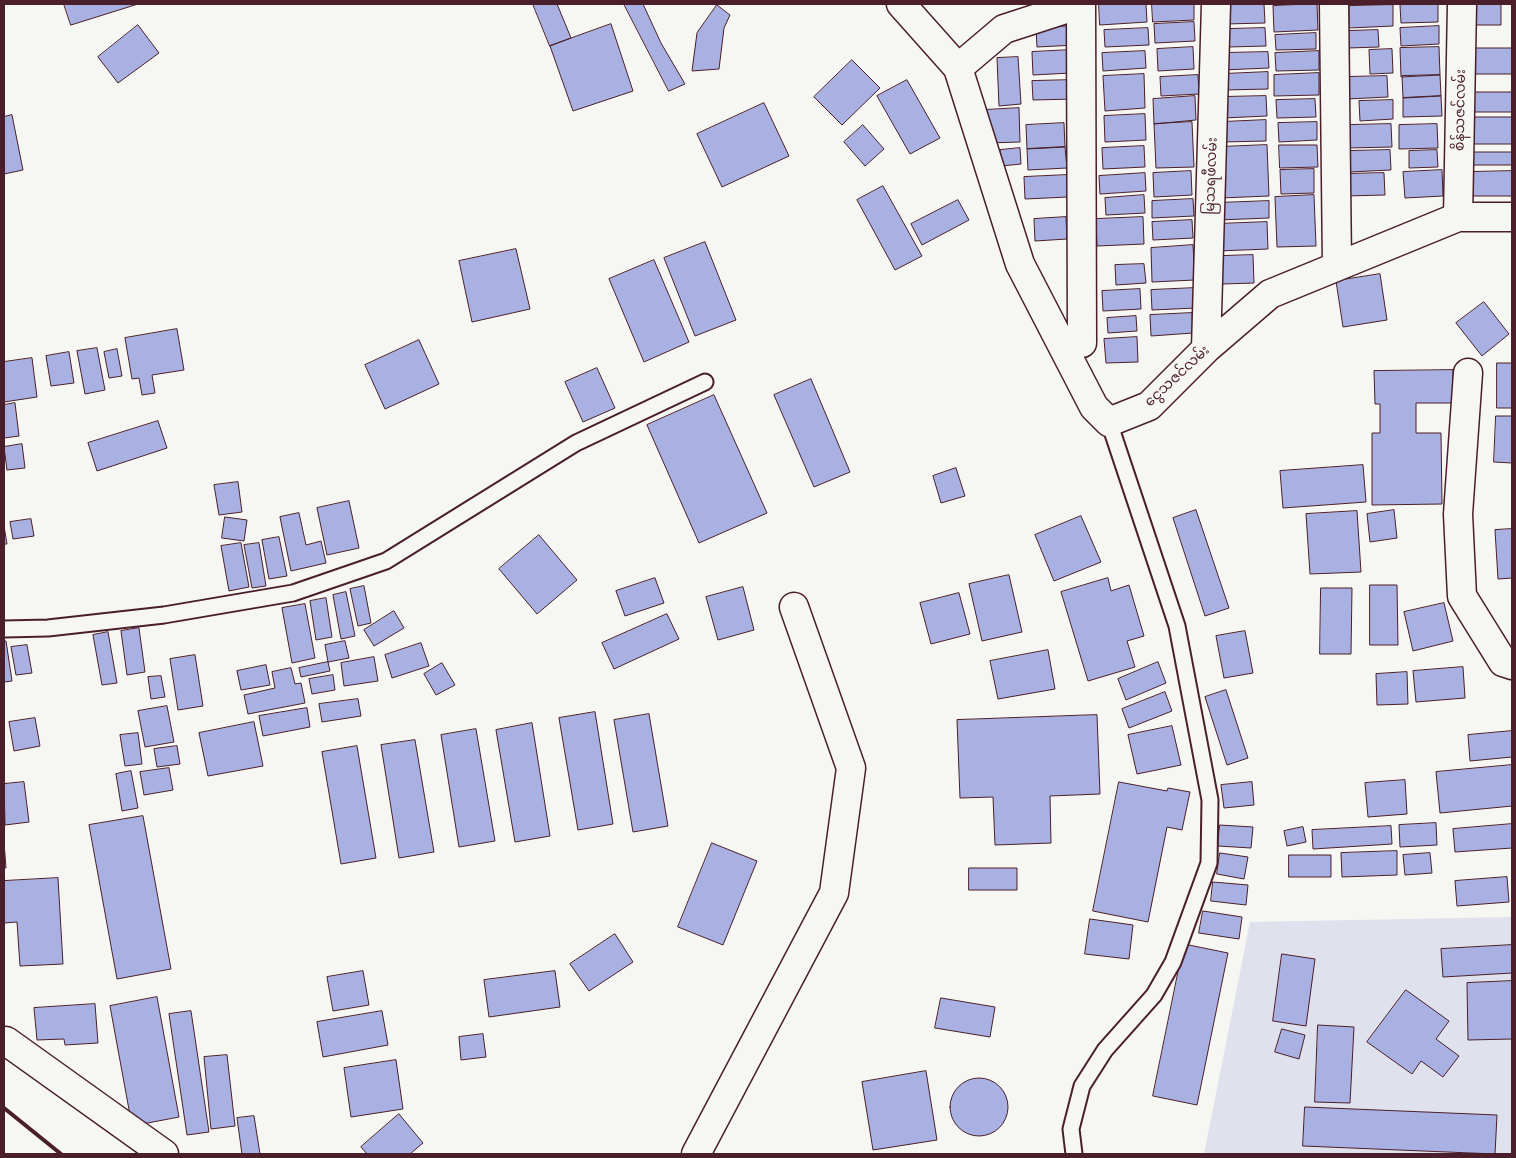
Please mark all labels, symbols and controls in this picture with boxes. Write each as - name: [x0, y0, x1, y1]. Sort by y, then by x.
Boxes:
- street label: စိန်သဇင်လမ်း: [1451, 69, 1469, 151]
- street label: မြသရဖီလမ်း: [1201, 137, 1221, 215]
- street label: ငွေသဇင်လမ်း: [1141, 342, 1213, 410]

